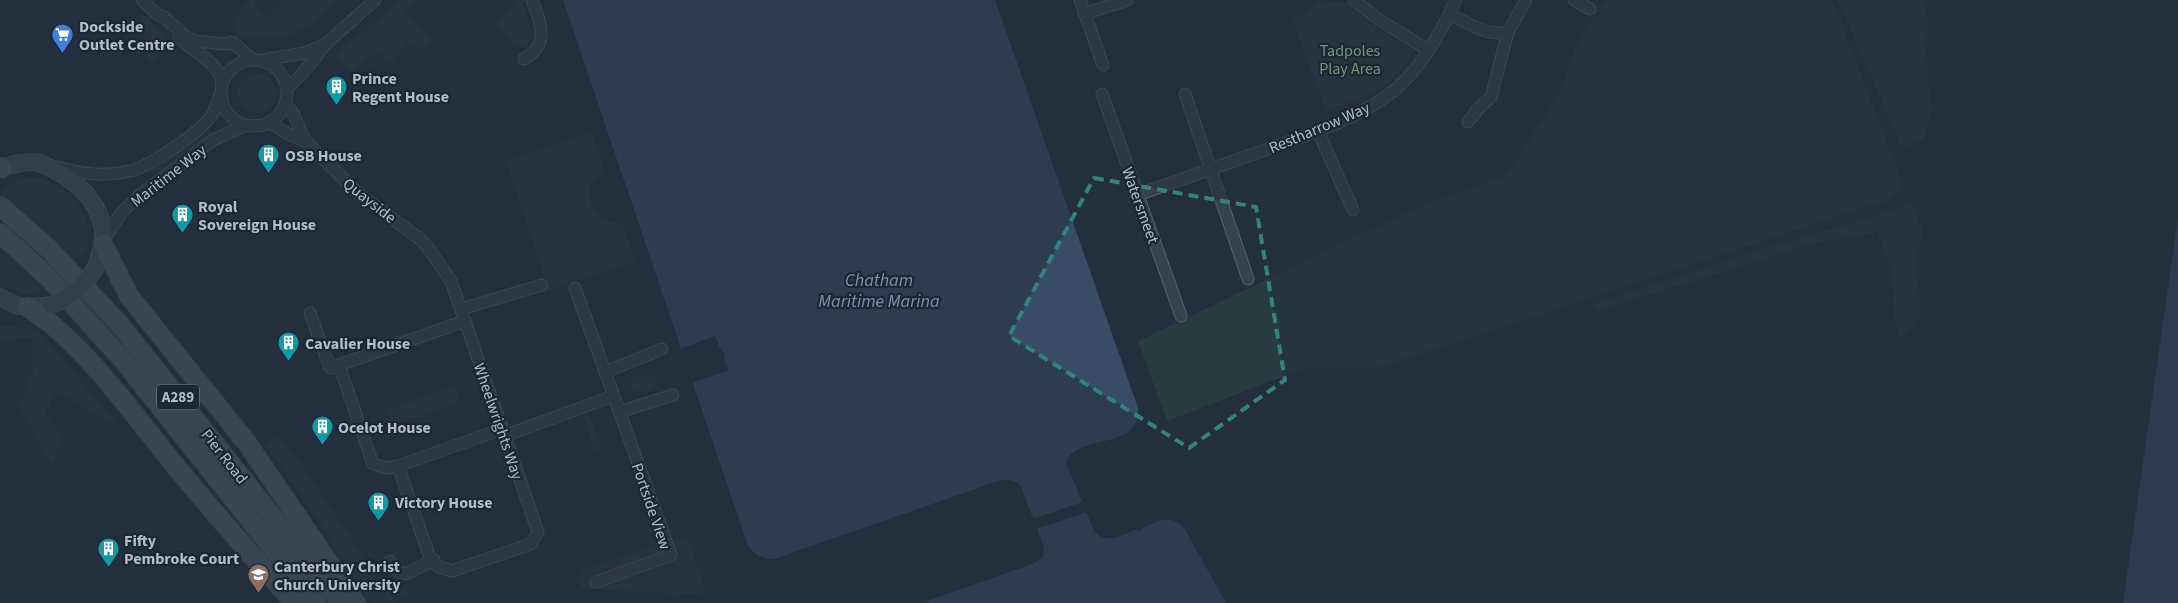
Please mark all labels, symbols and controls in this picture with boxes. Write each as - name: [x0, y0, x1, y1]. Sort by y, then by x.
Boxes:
- place label: Dockside Outlet Centre: [79, 16, 175, 56]
- supermarket icon: Dockside Outlet Centre: [51, 23, 75, 54]
- park label: Tadpoles Play Area: [1319, 40, 1381, 80]
- place label: Prince Regent House: [352, 68, 449, 108]
- building icon: Prince Regent House: [324, 75, 348, 106]
- street label: Restharrow Way: [1266, 97, 1374, 159]
- street label: Maritime Way: [126, 139, 212, 212]
- building icon: OSB House: [257, 143, 281, 174]
- place label: OSB House: [285, 145, 362, 167]
- street label: Watersmeet: [1116, 164, 1164, 247]
- street label: Quayside: [338, 173, 401, 229]
- place label: Royal Sovereign House: [198, 196, 316, 236]
- building icon: Royal Sovereign House: [170, 203, 194, 234]
- water label: Chatham Maritime Marina: [818, 268, 940, 314]
- building icon: Cavalier House: [277, 331, 301, 362]
- place label: Cavalier House: [305, 333, 410, 355]
- street label: Wheelwrights Way: [468, 360, 528, 483]
- road number: A289: [157, 384, 199, 410]
- building icon: Ocelot House: [310, 415, 334, 446]
- place label: Ocelot House: [338, 417, 431, 439]
- street label: Pier Road: [196, 425, 253, 489]
- street label: Portside View: [626, 460, 676, 553]
- building icon: Victory House: [367, 490, 391, 521]
- place label: Victory House: [394, 492, 493, 514]
- place label: Fifty Pembroke Court: [124, 530, 239, 570]
- building icon: Fifty Pembroke Court: [96, 537, 120, 568]
- place label: Canterbury Christ Church University: [274, 556, 401, 596]
- school or university icon: Canterbury Christ Church University: [246, 563, 270, 594]

